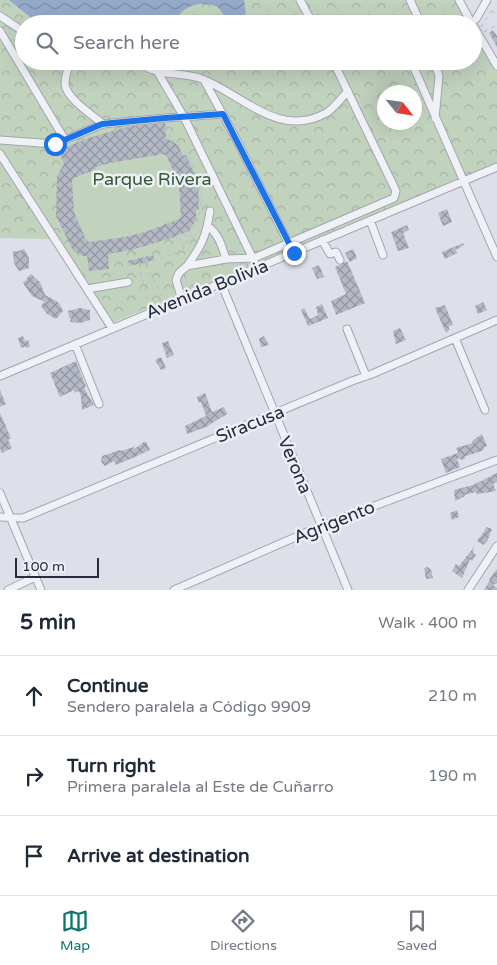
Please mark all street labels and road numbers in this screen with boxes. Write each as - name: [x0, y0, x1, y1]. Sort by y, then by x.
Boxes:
- street label: Avenida Bolivia: [142, 254, 272, 324]
- street label: Siracusa: [213, 400, 287, 448]
- street label: Verona: [273, 433, 317, 497]
- street label: Agrigento: [290, 496, 378, 548]

